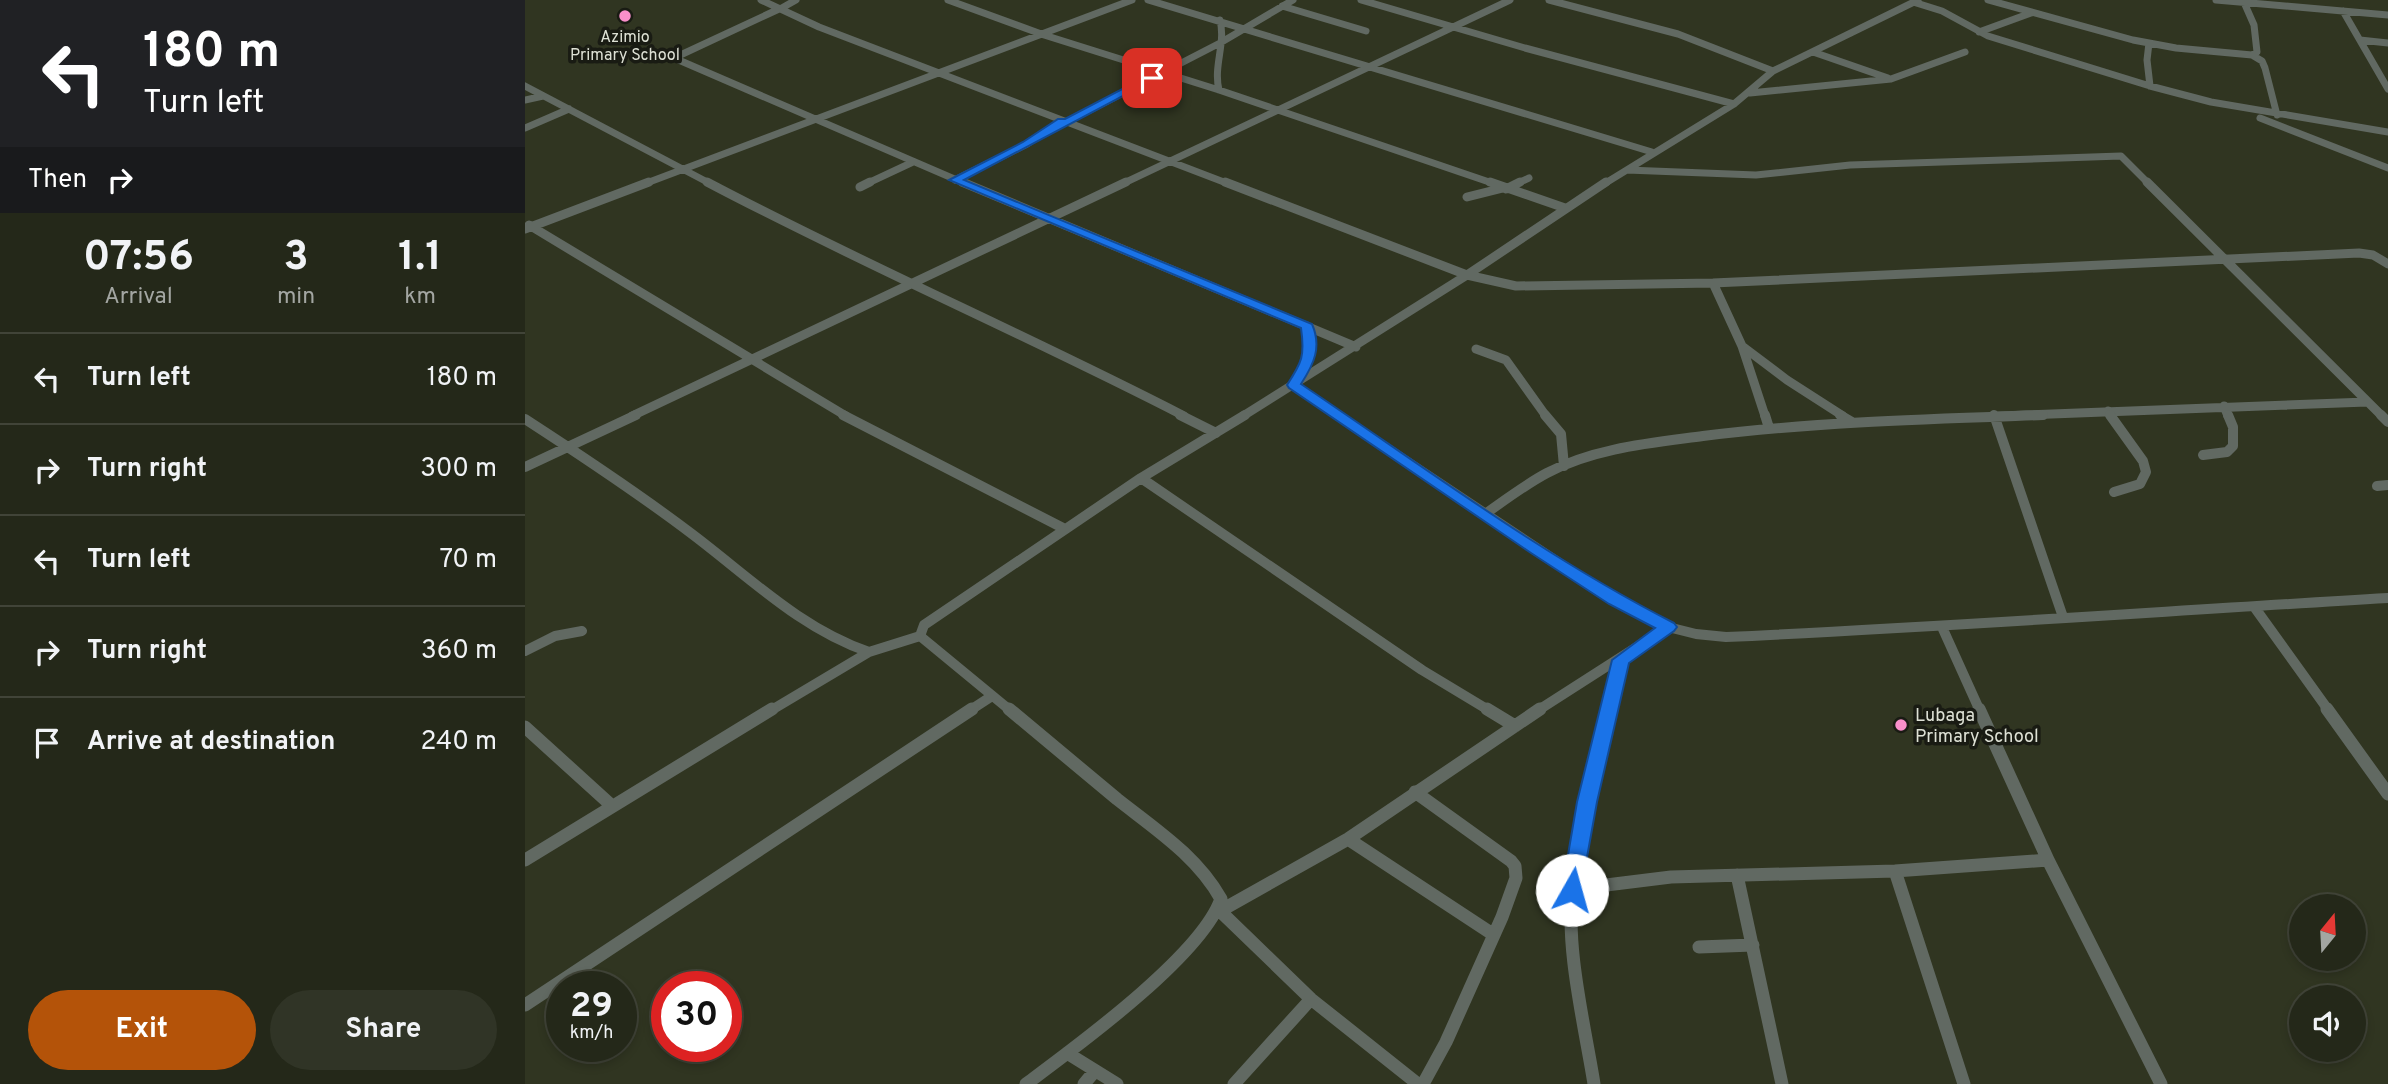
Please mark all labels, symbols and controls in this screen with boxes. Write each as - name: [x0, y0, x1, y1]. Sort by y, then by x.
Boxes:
- marker: Azimio Primary School: [617, 8, 633, 24]
- text: 180 m: [143, 23, 280, 85]
- icon: left: [28, 28, 119, 119]
- place label: Azimio Primary School: [570, 28, 680, 66]
- pin: [1122, 48, 1182, 108]
- icon: arrive: [1133, 59, 1171, 97]
- text: Turn left: [143, 84, 264, 124]
- icon: right: [101, 161, 139, 199]
- text: Then: [28, 164, 87, 197]
- text: 07:56: [83, 232, 194, 285]
- text: 3: [283, 232, 309, 285]
- text: 1.1: [398, 232, 442, 285]
- text: Arrival: [104, 283, 173, 312]
- text: min: [277, 283, 315, 312]
- text: km: [404, 283, 436, 312]
- icon: left: [28, 360, 66, 398]
- text: Turn left: [87, 362, 191, 395]
- text: 180 m: [427, 362, 497, 395]
- icon: right: [28, 451, 66, 489]
- text: Turn right: [87, 453, 207, 486]
- text: 300 m: [420, 453, 497, 486]
- icon: left: [28, 542, 66, 580]
- text: Turn left: [87, 544, 191, 577]
- text: 70 m: [439, 544, 497, 577]
- icon: right: [28, 633, 66, 671]
- text: Turn right: [87, 635, 207, 668]
- text: 360 m: [421, 635, 497, 668]
- place label: Lubaga Primary School: [1915, 705, 2039, 749]
- marker: Lubaga Primary School: [1893, 717, 1909, 733]
- icon: arrive: [28, 724, 66, 762]
- text: Arrive at destination: [87, 726, 335, 759]
- text: 240 m: [420, 726, 497, 759]
- position arrow: [1535, 853, 1609, 927]
- north arrow: [2289, 894, 2366, 971]
- map controls: [2289, 894, 2366, 1062]
- speed limit sign: 30: [651, 971, 742, 1062]
- text: 29: [570, 985, 613, 1029]
- button: sound: [2289, 985, 2366, 1062]
- button: Exit: [28, 990, 256, 1070]
- button: Share: [270, 990, 497, 1070]
- text: km/h: [570, 1022, 613, 1045]

